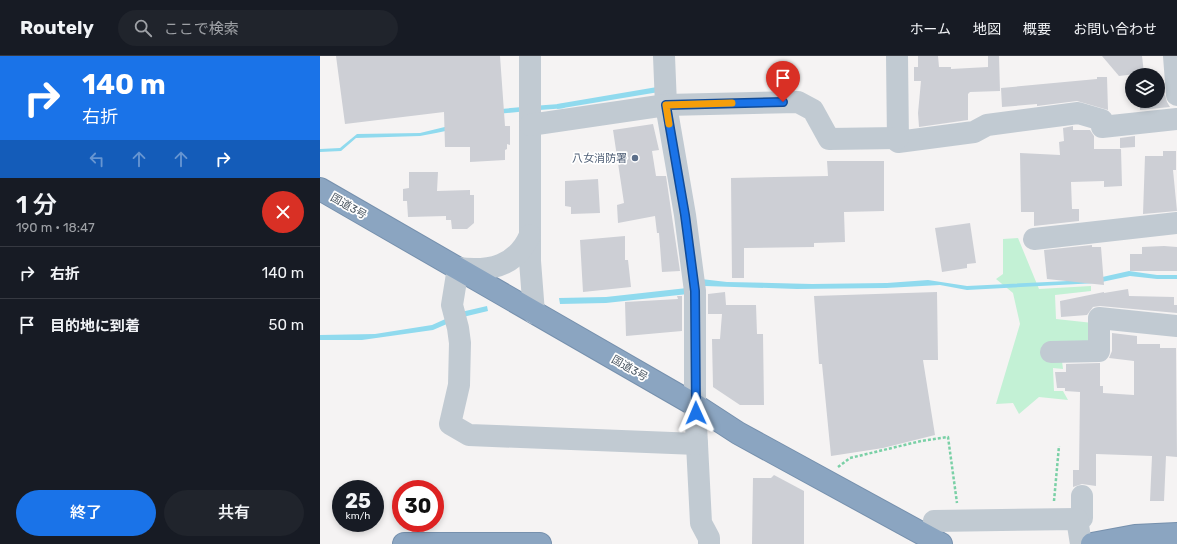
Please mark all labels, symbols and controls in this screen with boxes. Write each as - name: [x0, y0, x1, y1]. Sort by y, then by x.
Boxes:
- search box: [118, 10, 398, 46]
- text: Routely: [20, 16, 94, 39]
- icon: search: [132, 17, 154, 39]
- text: ここで検索: [164, 20, 239, 38]
- text: ホーム: [909, 21, 951, 38]
- text: 地図: [973, 21, 1001, 38]
- text: 概要: [1023, 21, 1051, 38]
- text: お問い合わせ: [1073, 21, 1157, 38]
- pin: [766, 61, 800, 102]
- icon: arrive: [772, 67, 794, 89]
- text: 140 m: [82, 68, 166, 101]
- map controls: [1125, 68, 1165, 108]
- button: layers: [1125, 68, 1165, 108]
- icon: right: [16, 72, 68, 124]
- text: 右折: [82, 106, 118, 128]
- icon: left: [86, 148, 108, 170]
- icon: ahead: [128, 148, 150, 170]
- icon: ahead: [170, 148, 192, 170]
- icon: right: [212, 148, 234, 170]
- place label: 八女消防署: [572, 152, 627, 165]
- marker: 八女消防署: [630, 153, 640, 163]
- text: 1 分: [16, 191, 57, 219]
- button: close: [262, 191, 304, 233]
- street label: 国道3号: [328, 191, 369, 222]
- text: 190 m · 18:47: [16, 220, 95, 235]
- icon: right: [16, 262, 38, 284]
- text: 140 m: [262, 264, 304, 282]
- text: 右折: [50, 265, 80, 283]
- icon: arrive: [16, 314, 38, 336]
- text: 50 m: [269, 316, 304, 334]
- text: 目的地に到着: [50, 317, 140, 335]
- street label: 国道3号: [609, 353, 650, 384]
- position arrow: [675, 392, 717, 434]
- speed limit sign: 30: [392, 480, 444, 532]
- text: 25: [345, 489, 371, 513]
- button: 終了: [16, 490, 156, 536]
- button: 共有: [164, 490, 304, 536]
- text: km/h: [346, 510, 370, 522]

